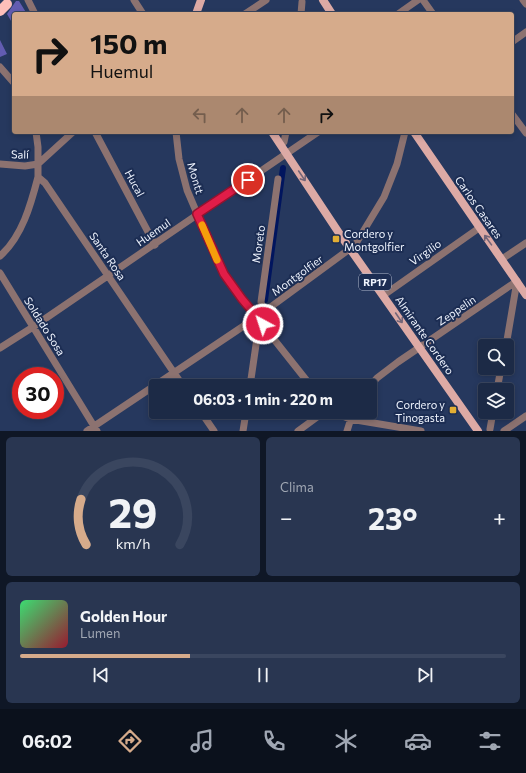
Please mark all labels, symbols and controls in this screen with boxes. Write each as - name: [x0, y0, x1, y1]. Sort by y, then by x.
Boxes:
- text: 150 m: [90, 26, 167, 60]
- icon: right: [24, 28, 76, 80]
- text: Huemul: [90, 60, 153, 82]
- icon: left: [189, 104, 211, 126]
- icon: ahead: [231, 104, 253, 126]
- icon: ahead: [273, 104, 295, 126]
- icon: right: [315, 104, 337, 126]
- street label: Salí: [11, 147, 30, 161]
- street label: Montt: [185, 161, 207, 196]
- pin: [231, 163, 265, 197]
- street label: Hucal: [123, 167, 147, 199]
- icon: arrive: [237, 169, 259, 191]
- one-way arrow: [298, 170, 306, 181]
- street label: Carlos Casares: [453, 173, 505, 241]
- street label: Huemul: [133, 216, 173, 248]
- street label: Moreto: [249, 224, 267, 264]
- place label: Cordero y Montgolfier: [344, 227, 405, 253]
- street label: Santa Rosa: [87, 230, 129, 282]
- marker: Cordero y Montgolfier: [331, 234, 341, 244]
- one-way arrow: [484, 234, 492, 245]
- street label: Virgilio: [407, 236, 444, 268]
- street label: Montgolfier: [269, 252, 326, 298]
- road number: RP17: [359, 274, 391, 290]
- street label: Zeppelin: [434, 292, 478, 328]
- street label: Almirante Cordero: [393, 293, 457, 377]
- street label: Soldado Sosa: [22, 294, 68, 358]
- position arrow: [242, 303, 284, 345]
- one-way arrow: [395, 312, 403, 323]
- map controls: [478, 339, 514, 419]
- button: search: [478, 339, 514, 375]
- speed limit sign: 30: [12, 367, 64, 419]
- button: layers: [478, 383, 514, 419]
- text: 06:03 · 1 min · 220 m: [193, 390, 333, 408]
- place label: Cordero y Tinogasta: [395, 398, 445, 424]
- marker: Cordero y Tinogasta: [448, 405, 458, 415]
- text: Clima: [280, 479, 314, 495]
- text: 29: [108, 485, 158, 536]
- text: 23°: [368, 499, 418, 536]
- text: −: [280, 504, 293, 531]
- text: +: [493, 504, 506, 531]
- text: km/h: [116, 533, 150, 551]
- text: Golden Hour: [80, 607, 167, 625]
- text: Lumen: [80, 625, 120, 641]
- icon: previous: [90, 664, 112, 686]
- icon: pause: [252, 664, 274, 686]
- icon: next: [414, 664, 436, 686]
- icon: directions: [116, 727, 144, 755]
- icon: music: [188, 727, 216, 755]
- icon: phone: [260, 727, 288, 755]
- icon: climate: [332, 727, 360, 755]
- icon: car: [404, 727, 432, 755]
- icon: filters: [476, 727, 504, 755]
- text: 06:02: [22, 730, 72, 752]

